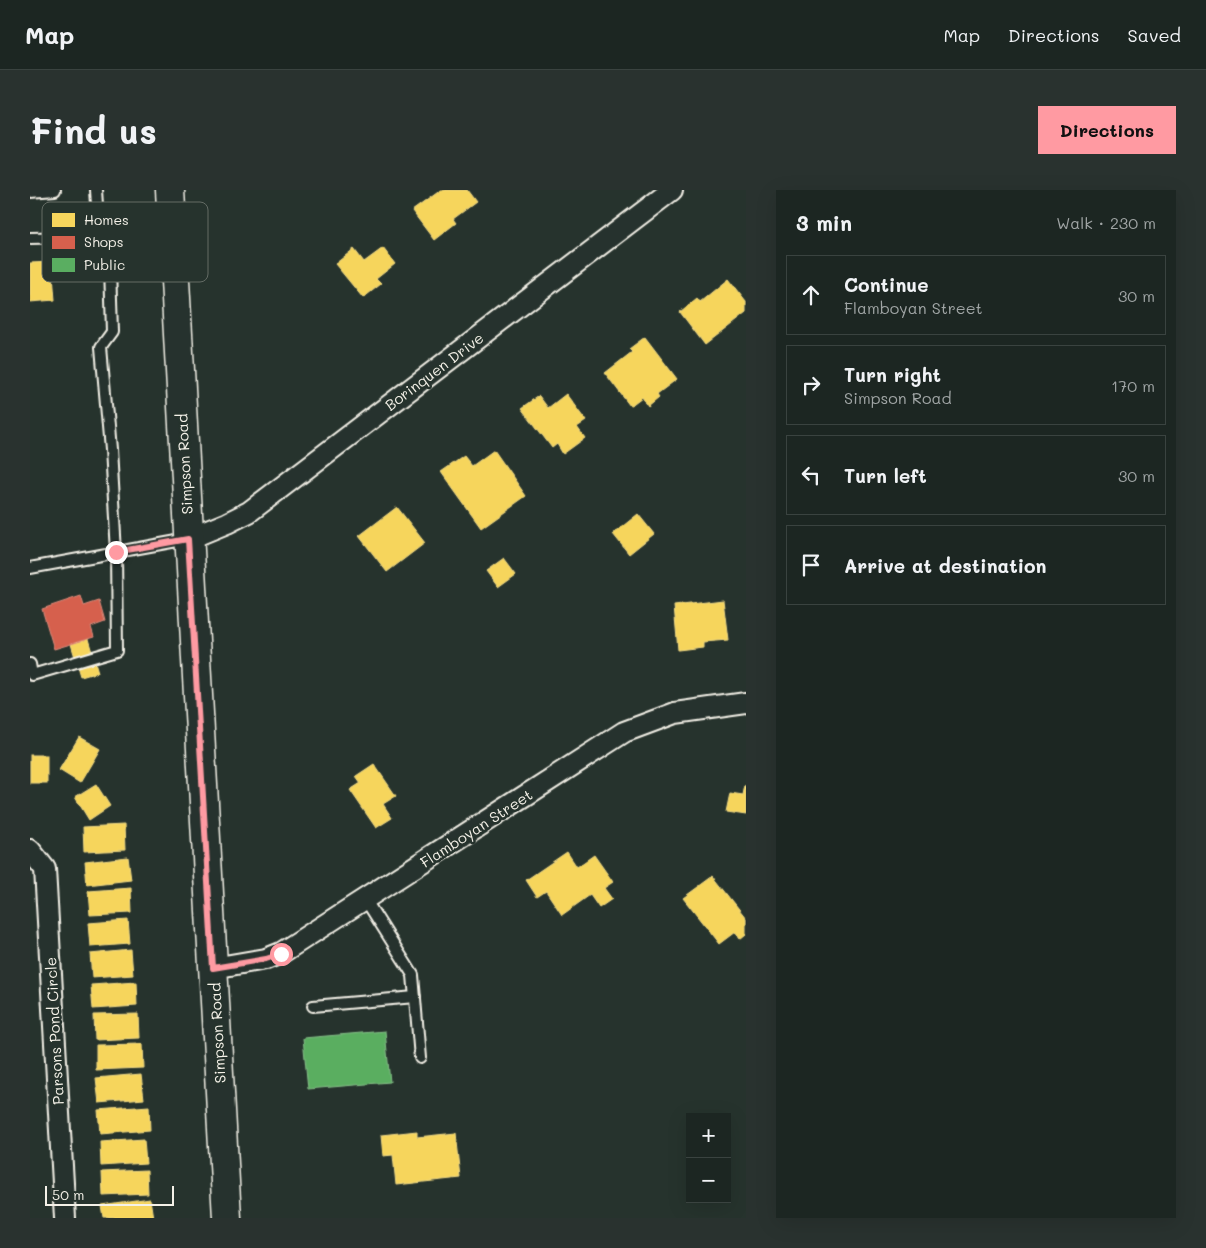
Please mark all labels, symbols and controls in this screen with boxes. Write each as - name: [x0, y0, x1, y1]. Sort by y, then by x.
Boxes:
- text: Map: [25, 19, 74, 50]
- text: Map: [943, 23, 980, 47]
- text: Directions: [1008, 23, 1100, 47]
- text: Saved: [1128, 23, 1181, 47]
- button: Directions: [1038, 106, 1176, 154]
- text: Find us: [30, 107, 157, 153]
- legend: [42, 202, 208, 282]
- text: 3 min: [796, 209, 852, 236]
- text: Homes: [84, 210, 129, 229]
- text: Walk · 230 m: [1056, 212, 1156, 233]
- text: Shops: [84, 232, 124, 251]
- text: Public: [84, 255, 125, 274]
- text: Continue: [844, 272, 929, 297]
- icon: ahead: [797, 281, 825, 309]
- text: 30 m: [1118, 285, 1155, 306]
- text: Flamboyan Street: [844, 297, 983, 318]
- street label: Borinquen Drive: [381, 327, 487, 415]
- text: Turn right: [844, 362, 941, 387]
- icon: right: [797, 371, 825, 399]
- text: 170 m: [1111, 375, 1155, 396]
- text: Simpson Road: [844, 387, 952, 408]
- street label: Simpson Road: [171, 413, 197, 515]
- icon: left: [797, 461, 825, 489]
- text: Turn left: [844, 463, 927, 488]
- text: 30 m: [1118, 465, 1155, 486]
- route end: [105, 541, 128, 564]
- icon: arrive: [797, 551, 825, 579]
- text: Arrive at destination: [844, 553, 1047, 578]
- street label: Flamboyan Street: [416, 784, 536, 872]
- route start: [270, 943, 293, 966]
- street label: Parsons Pond Circle: [40, 957, 68, 1105]
- street label: Simpson Road: [204, 982, 230, 1084]
- map controls: [686, 1113, 731, 1203]
- button: +: [686, 1113, 731, 1158]
- button: −: [686, 1158, 731, 1203]
- scale bar: [45, 1183, 174, 1206]
- text: 50 m: [52, 1185, 84, 1204]

